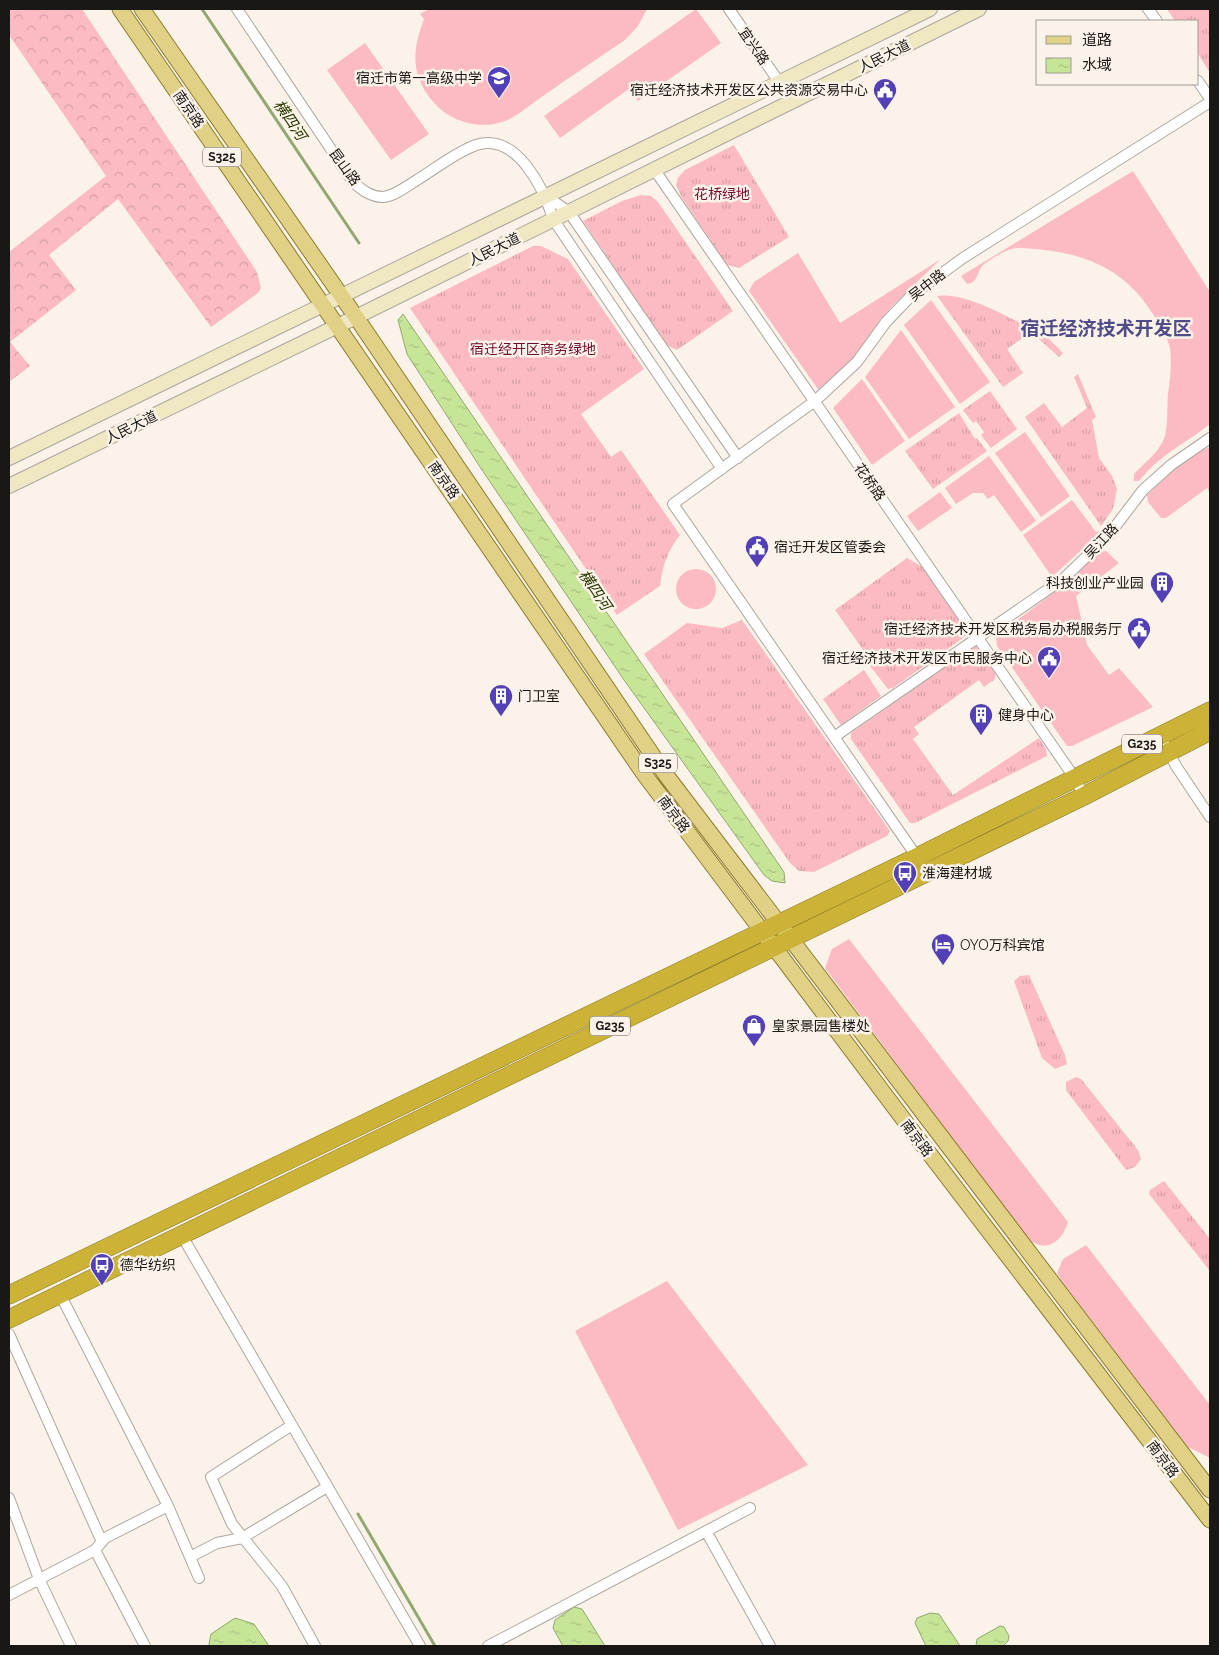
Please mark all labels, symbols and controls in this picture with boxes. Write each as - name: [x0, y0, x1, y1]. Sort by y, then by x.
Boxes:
- legend: [1036, 20, 1199, 85]
- street label: 宜兴路: [736, 24, 772, 68]
- text: 道路: [1082, 31, 1112, 49]
- street label: 人民大道: [855, 37, 913, 75]
- text: 水域: [1082, 56, 1112, 74]
- school or university icon: 宿迁市第一高级中学: [486, 65, 512, 99]
- place label: 宿迁市第一高级中学: [356, 70, 482, 86]
- public building icon: 宿迁经济技术开发区公共资源交易中心: [872, 77, 898, 111]
- place label: 宿迁经济技术开发区公共资源交易中心: [630, 82, 868, 98]
- street label: 南京路: [171, 87, 207, 131]
- water label: 横四河: [270, 96, 312, 146]
- street label: 昆山路: [326, 145, 364, 189]
- road number: S325: [203, 148, 241, 166]
- park label: 花桥绿地: [694, 186, 750, 202]
- street label: 人民大道: [465, 230, 523, 268]
- street label: 吴中路: [906, 266, 948, 304]
- district label: 宿迁经济技术开发区: [1020, 317, 1192, 339]
- park label: 宿迁经开区商务绿地: [470, 341, 596, 357]
- street label: 人民大道: [102, 408, 160, 446]
- street label: 南京路: [425, 458, 463, 502]
- street label: 花桥路: [851, 460, 889, 504]
- street label: 吴江路: [1081, 520, 1121, 562]
- public building icon: 宿迁开发区管委会: [744, 534, 770, 568]
- place label: 宿迁开发区管委会: [774, 539, 886, 555]
- water label: 横四河: [575, 566, 617, 616]
- building icon: 科技创业产业园: [1149, 570, 1175, 604]
- place label: 科技创业产业园: [1046, 575, 1144, 591]
- public building icon: 宿迁经济技术开发区税务局办税服务厅: [1126, 616, 1152, 650]
- place label: 宿迁经济技术开发区税务局办税服务厅: [884, 621, 1122, 637]
- public building icon: 宿迁经济技术开发区市民服务中心: [1036, 645, 1062, 679]
- place label: 宿迁经济技术开发区市民服务中心: [822, 650, 1032, 666]
- building icon: 门卫室: [488, 683, 514, 717]
- place label: 门卫室: [518, 688, 560, 704]
- building icon: 健身中心: [968, 702, 994, 736]
- place label: 健身中心: [998, 707, 1054, 723]
- road number: G235: [1122, 734, 1162, 754]
- road number: S325: [639, 754, 677, 772]
- street label: 南京路: [655, 792, 693, 836]
- bus stop icon: 淮海建材城: [892, 860, 918, 894]
- place label: 淮海建材城: [922, 865, 992, 881]
- hotel icon: OYO万科宾馆: [930, 932, 956, 966]
- place label: OYO万科宾馆: [960, 937, 1045, 953]
- shop icon: 皇家景园售楼处: [741, 1013, 767, 1047]
- road number: G235: [590, 1016, 630, 1036]
- place label: 皇家景园售楼处: [772, 1018, 870, 1034]
- street label: 南京路: [898, 1116, 936, 1160]
- bus stop icon: 德华纺织: [89, 1252, 115, 1286]
- place label: 德华纺织: [120, 1257, 176, 1273]
- street label: 南京路: [1144, 1437, 1182, 1481]

